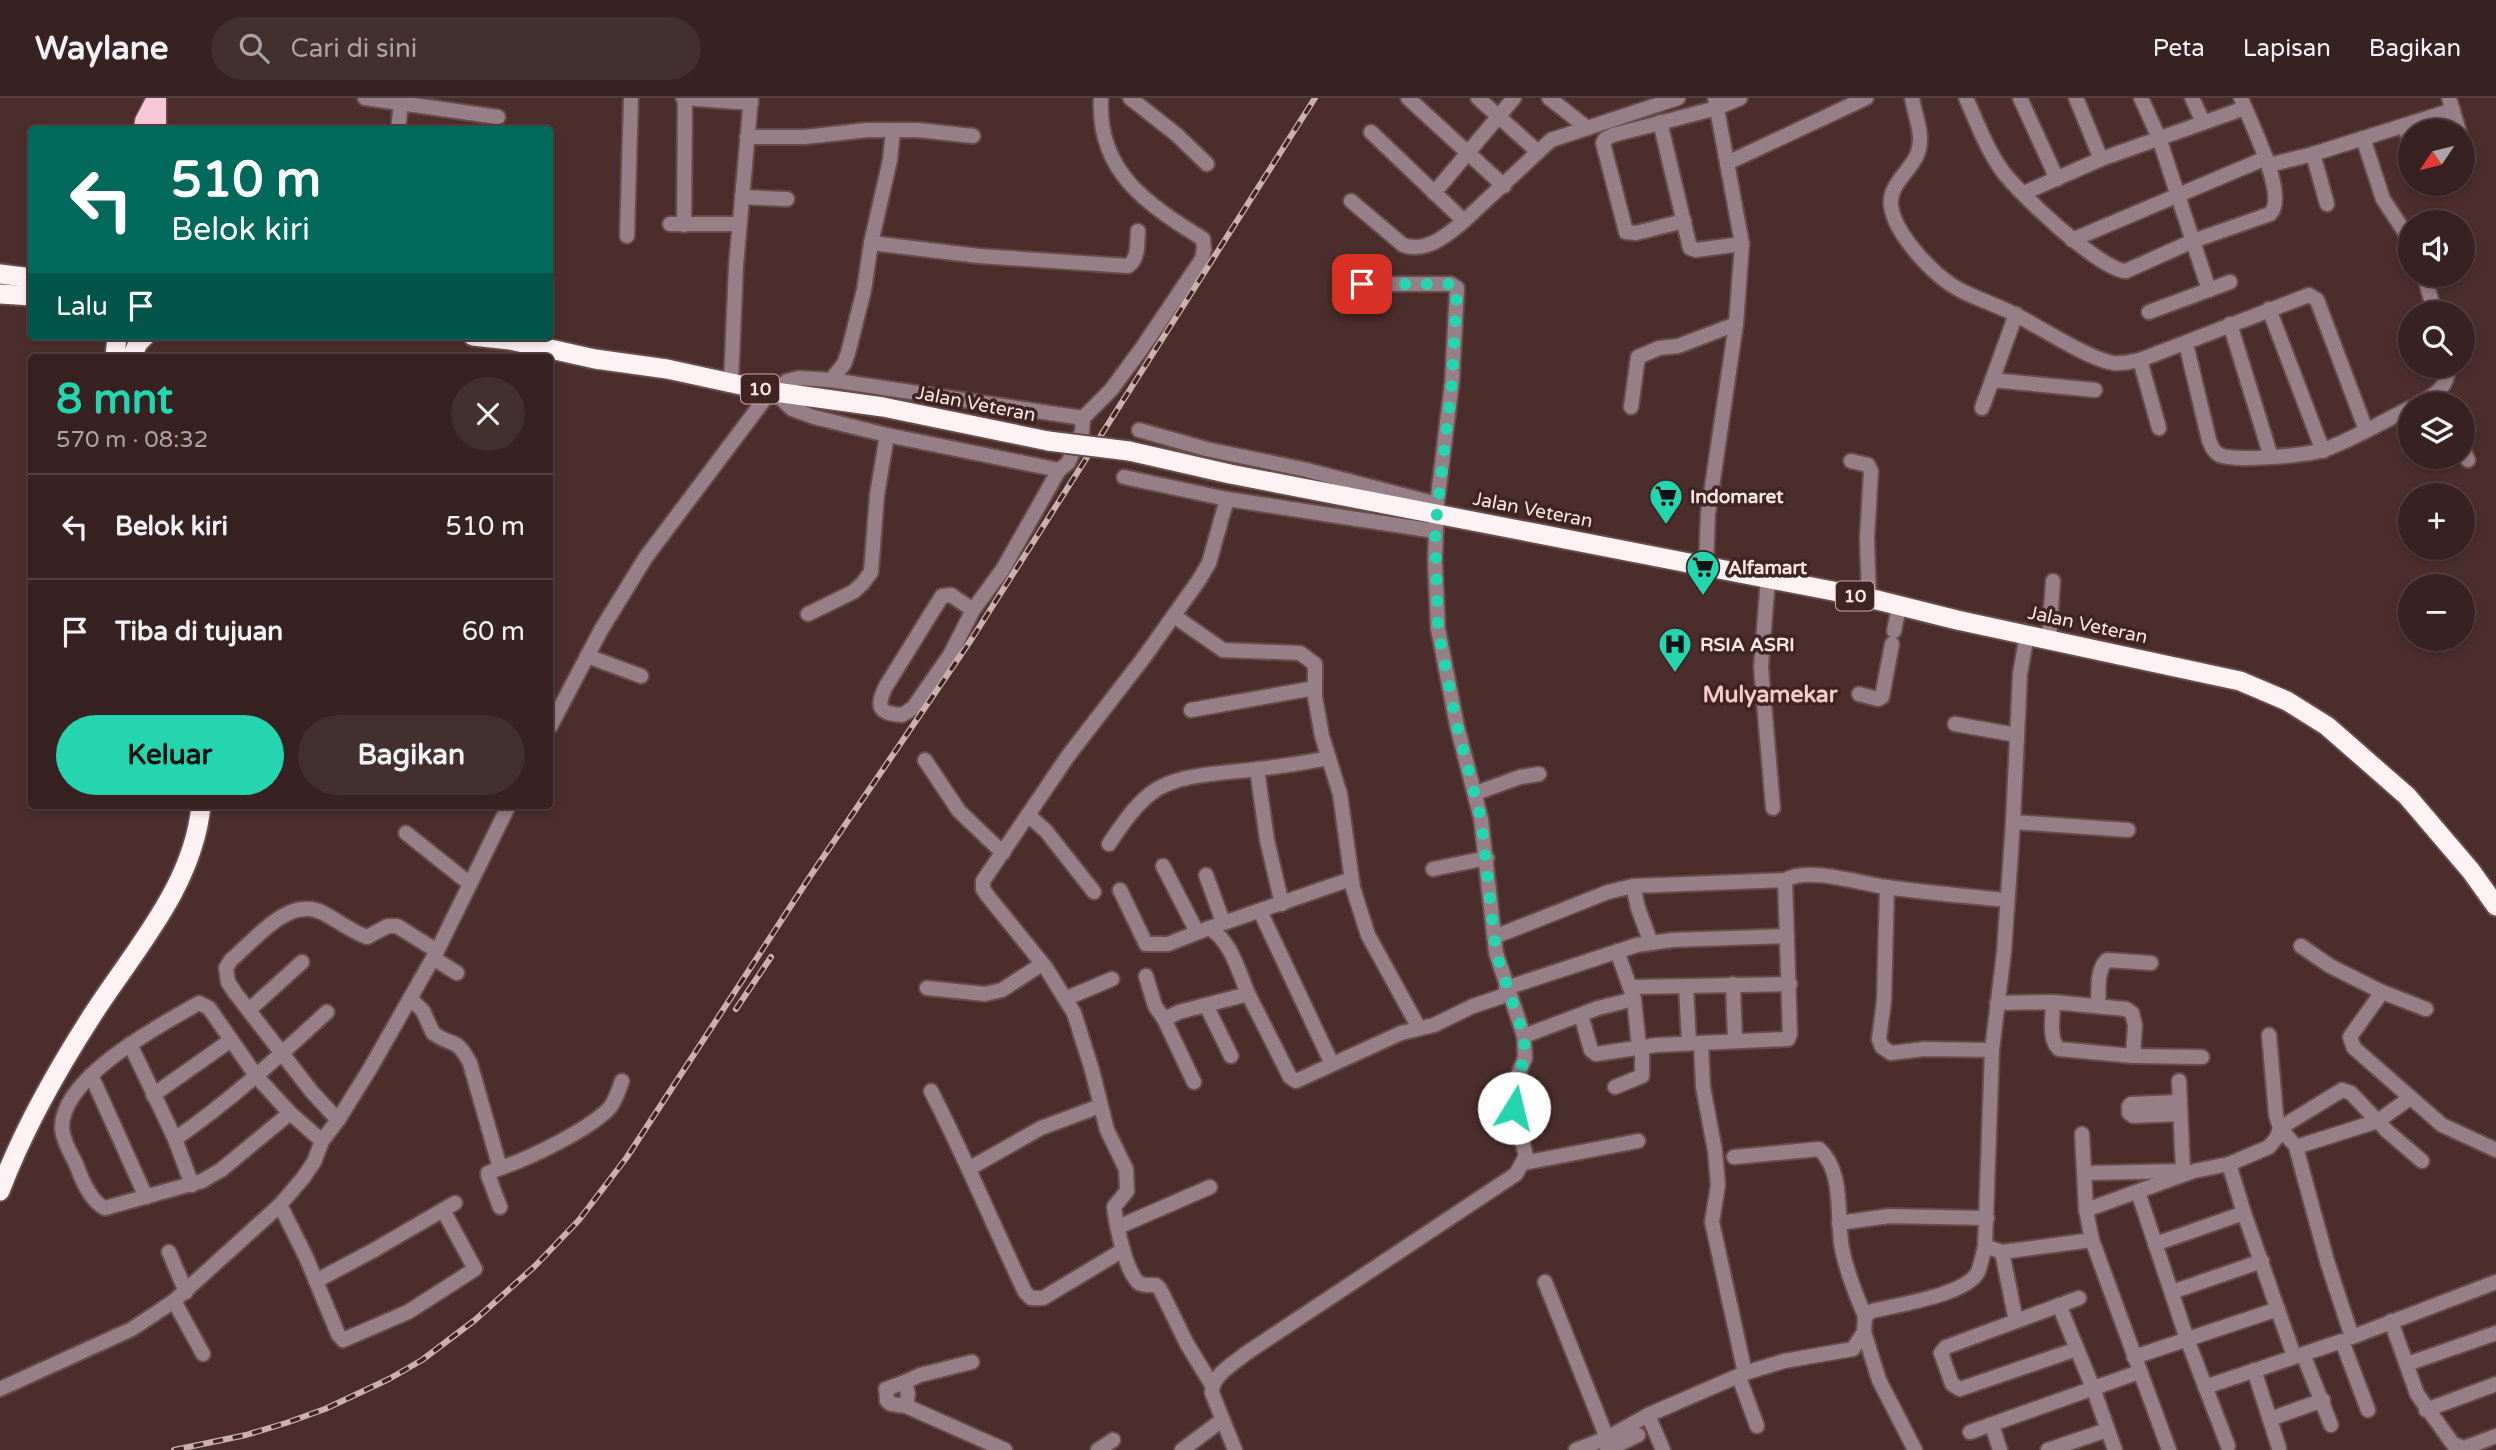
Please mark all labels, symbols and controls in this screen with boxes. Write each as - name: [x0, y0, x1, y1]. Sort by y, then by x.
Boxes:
- search box: [211, 17, 701, 80]
- text: Waylane: [35, 29, 169, 68]
- icon: search: [235, 29, 273, 67]
- text: Cari di sini: [291, 33, 417, 64]
- text: Peta: [2153, 34, 2205, 63]
- text: Lapisan: [2243, 34, 2331, 63]
- text: Bagikan: [2369, 34, 2461, 63]
- north arrow: [2398, 119, 2474, 196]
- map controls: [2398, 119, 2475, 651]
- text: 510 m: [171, 151, 321, 210]
- icon: left: [56, 154, 147, 245]
- button: sound: [2398, 210, 2475, 287]
- text: Belok kiri: [171, 211, 310, 249]
- pin: [1332, 254, 1392, 314]
- icon: arrive: [1343, 265, 1381, 303]
- icon: arrive: [122, 287, 160, 325]
- text: Lalu: [56, 291, 108, 322]
- button: search: [2398, 301, 2475, 378]
- text: 8 mnt: [56, 374, 173, 425]
- road number: 10: [741, 374, 779, 404]
- button: close: [451, 377, 525, 451]
- street label: Jalan Veteran: [914, 382, 1038, 426]
- button: layers: [2398, 392, 2475, 469]
- text: 570 m · 08:32: [56, 426, 208, 454]
- supermarket icon: Indomaret: [1647, 477, 1685, 526]
- button: +: [2398, 483, 2475, 560]
- place label: Indomaret: [1690, 486, 1784, 508]
- street label: Jalan Veteran: [1471, 488, 1595, 532]
- icon: left: [56, 508, 94, 546]
- text: Belok kiri: [115, 511, 228, 542]
- text: 510 m: [445, 511, 525, 542]
- supermarket icon: Alfamart: [1684, 548, 1722, 597]
- place label: Alfamart: [1728, 557, 1808, 579]
- button: −: [2398, 574, 2475, 651]
- road number: 10: [1836, 582, 1874, 610]
- street label: Jalan Veteran: [2026, 602, 2150, 648]
- icon: arrive: [56, 613, 94, 651]
- text: Tiba di tujuan: [115, 616, 283, 647]
- text: 60 m: [462, 616, 525, 647]
- hospital icon: RSIA ASRI: [1656, 625, 1694, 674]
- place label: RSIA ASRI: [1700, 634, 1795, 656]
- district label: Mulyamekar: [1703, 681, 1839, 709]
- button: Keluar: [56, 715, 284, 795]
- button: Bagikan: [298, 715, 525, 795]
- position arrow: [1477, 1071, 1551, 1145]

